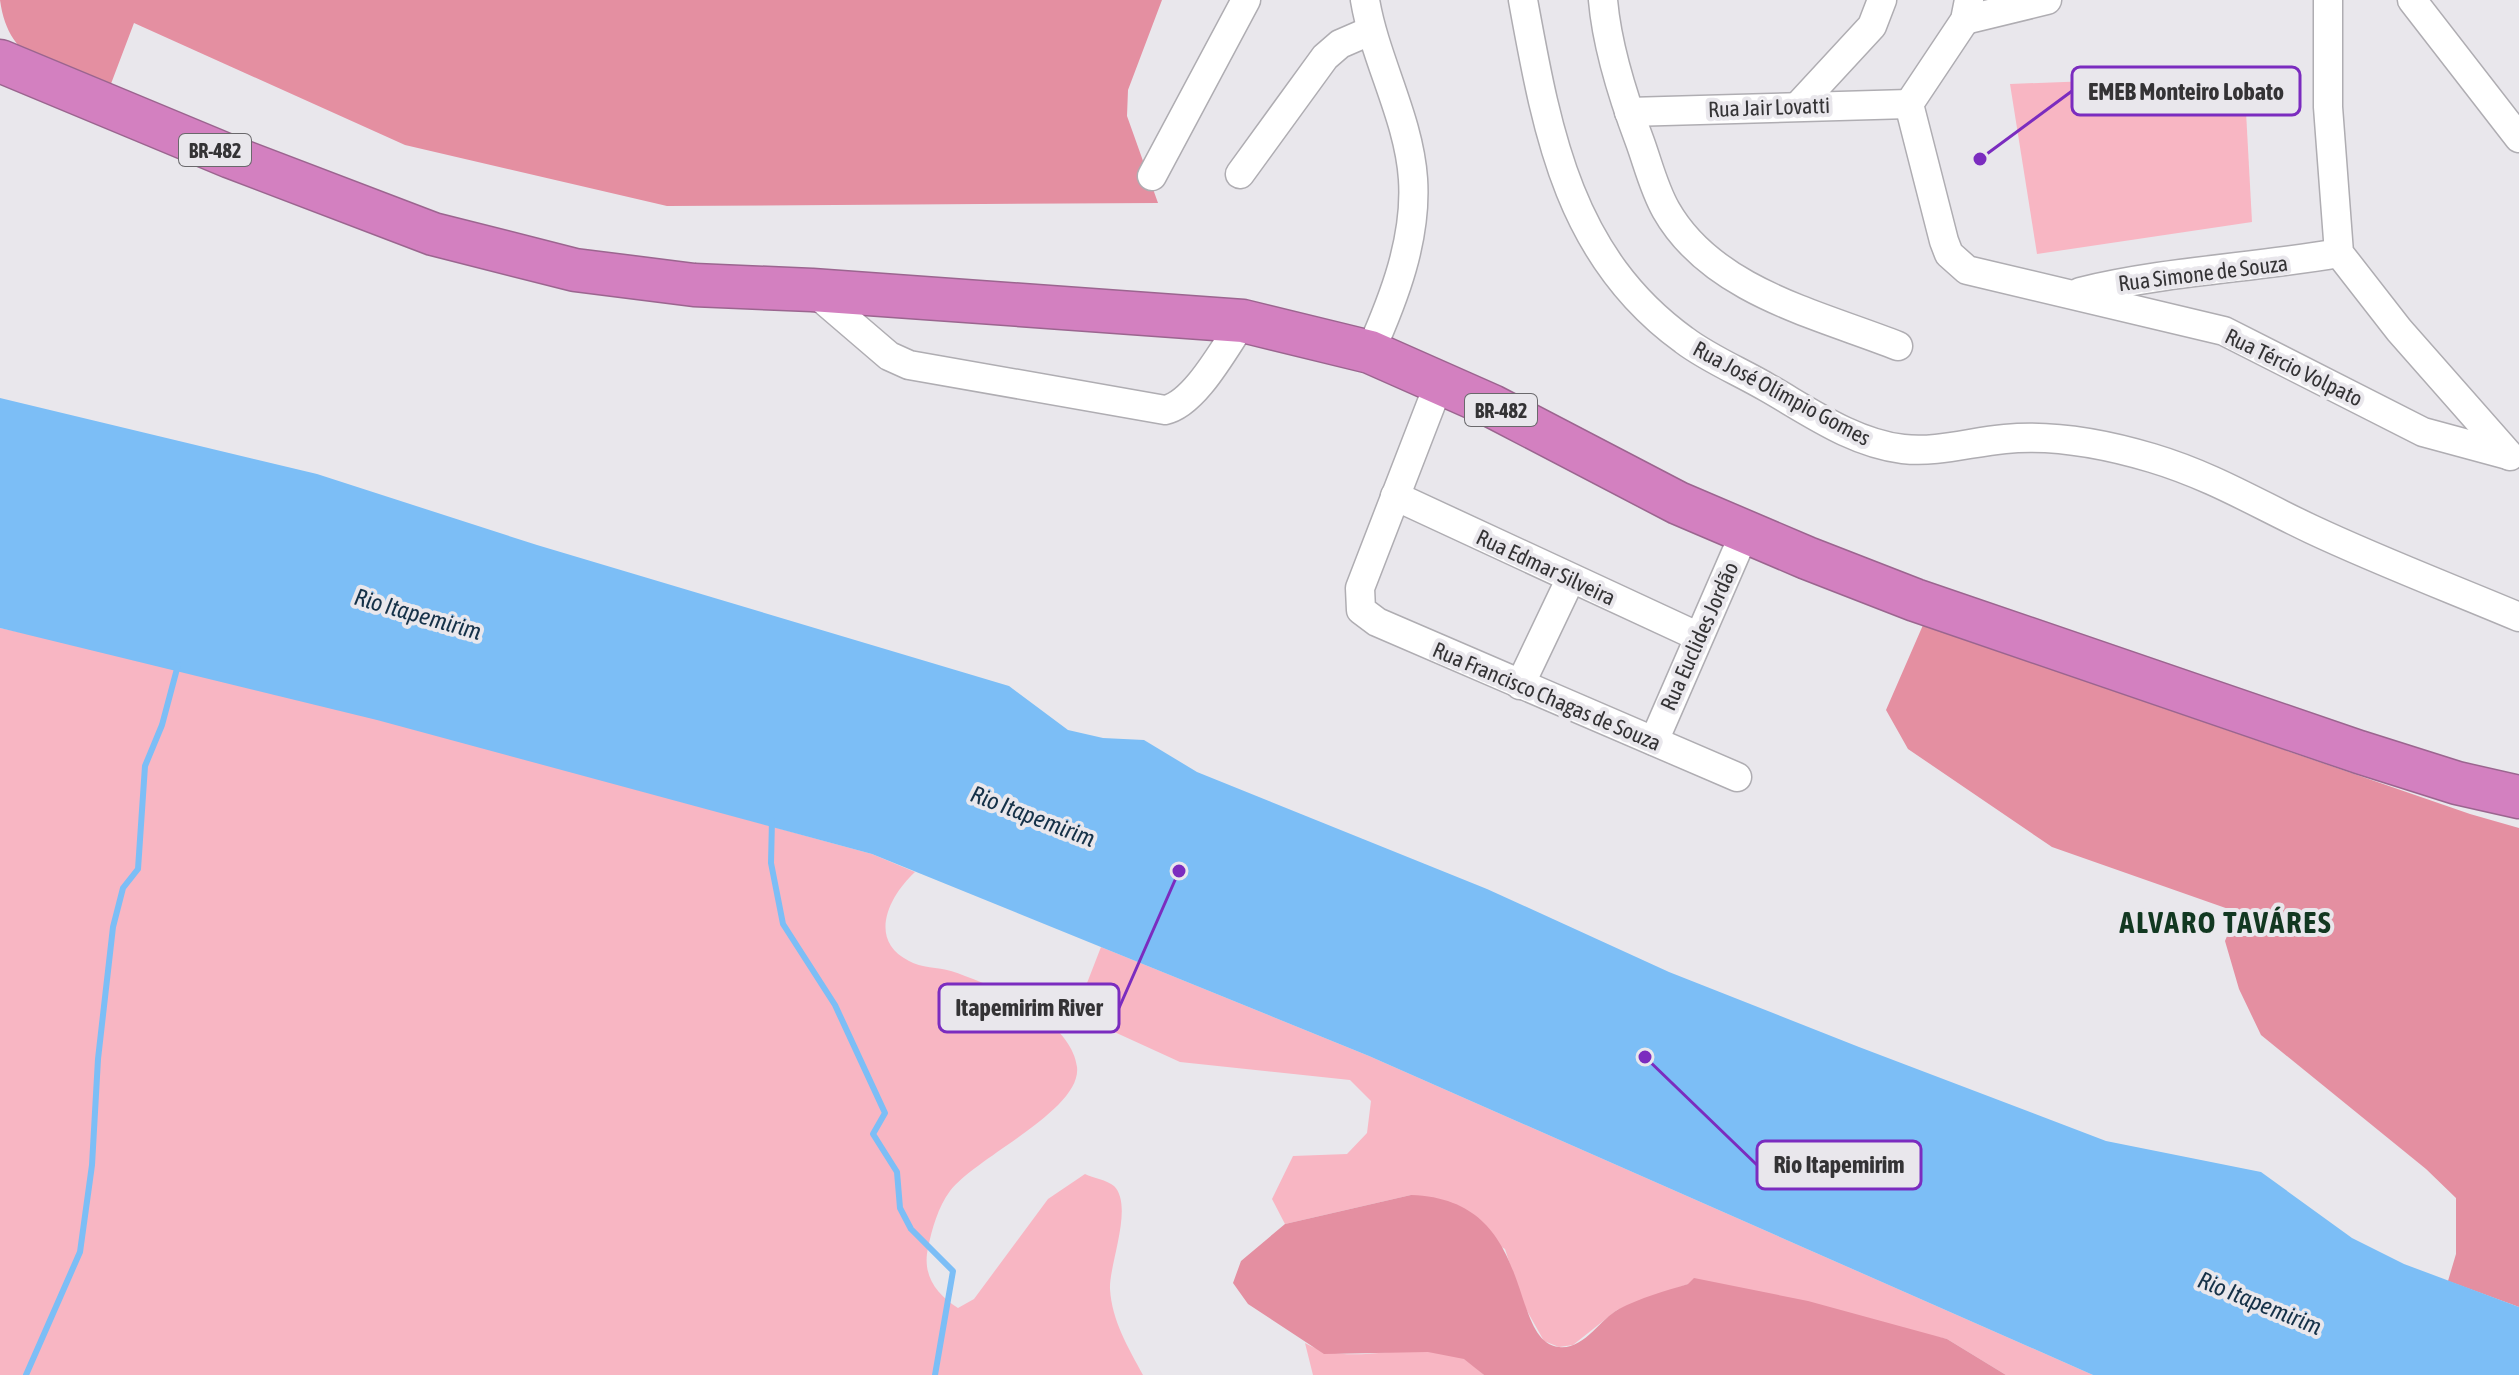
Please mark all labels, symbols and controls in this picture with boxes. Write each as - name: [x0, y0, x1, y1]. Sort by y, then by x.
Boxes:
- callout: EMEB Monteiro Lobato: [2072, 67, 2300, 115]
- text: EMEB Monteiro Lobato: [2088, 78, 2284, 105]
- street label: Rua Jair Lovatti: [1708, 92, 1830, 122]
- road number: BR-482: [179, 134, 251, 166]
- street label: Rua Simone de Souza: [2117, 250, 2289, 296]
- street label: Rua Tércio Volpato: [2221, 323, 2367, 411]
- street label: Rua José Olímpio Gomes: [1689, 335, 1875, 451]
- road number: BR-482: [1465, 394, 1537, 426]
- street label: Rua Edmar Silveira: [1472, 523, 1620, 611]
- street label: Rua Euclides Jordão: [1655, 558, 1743, 714]
- water label: Rio Itapemirim: [351, 583, 485, 645]
- street label: Rua Francisco Chagas de Souza: [1429, 636, 1665, 756]
- water label: Rio Itapemirim: [967, 780, 1099, 852]
- district label: ALVARO TAVÁRES: [2118, 905, 2333, 939]
- callout: Itapemirim River: [939, 984, 1119, 1032]
- text: Itapemirim River: [955, 994, 1104, 1021]
- callout: Rio Itapemirim: [1757, 1141, 1921, 1189]
- text: Rio Itapemirim: [1773, 1151, 1905, 1178]
- water label: Rio Itapemirim: [2194, 1266, 2326, 1340]

